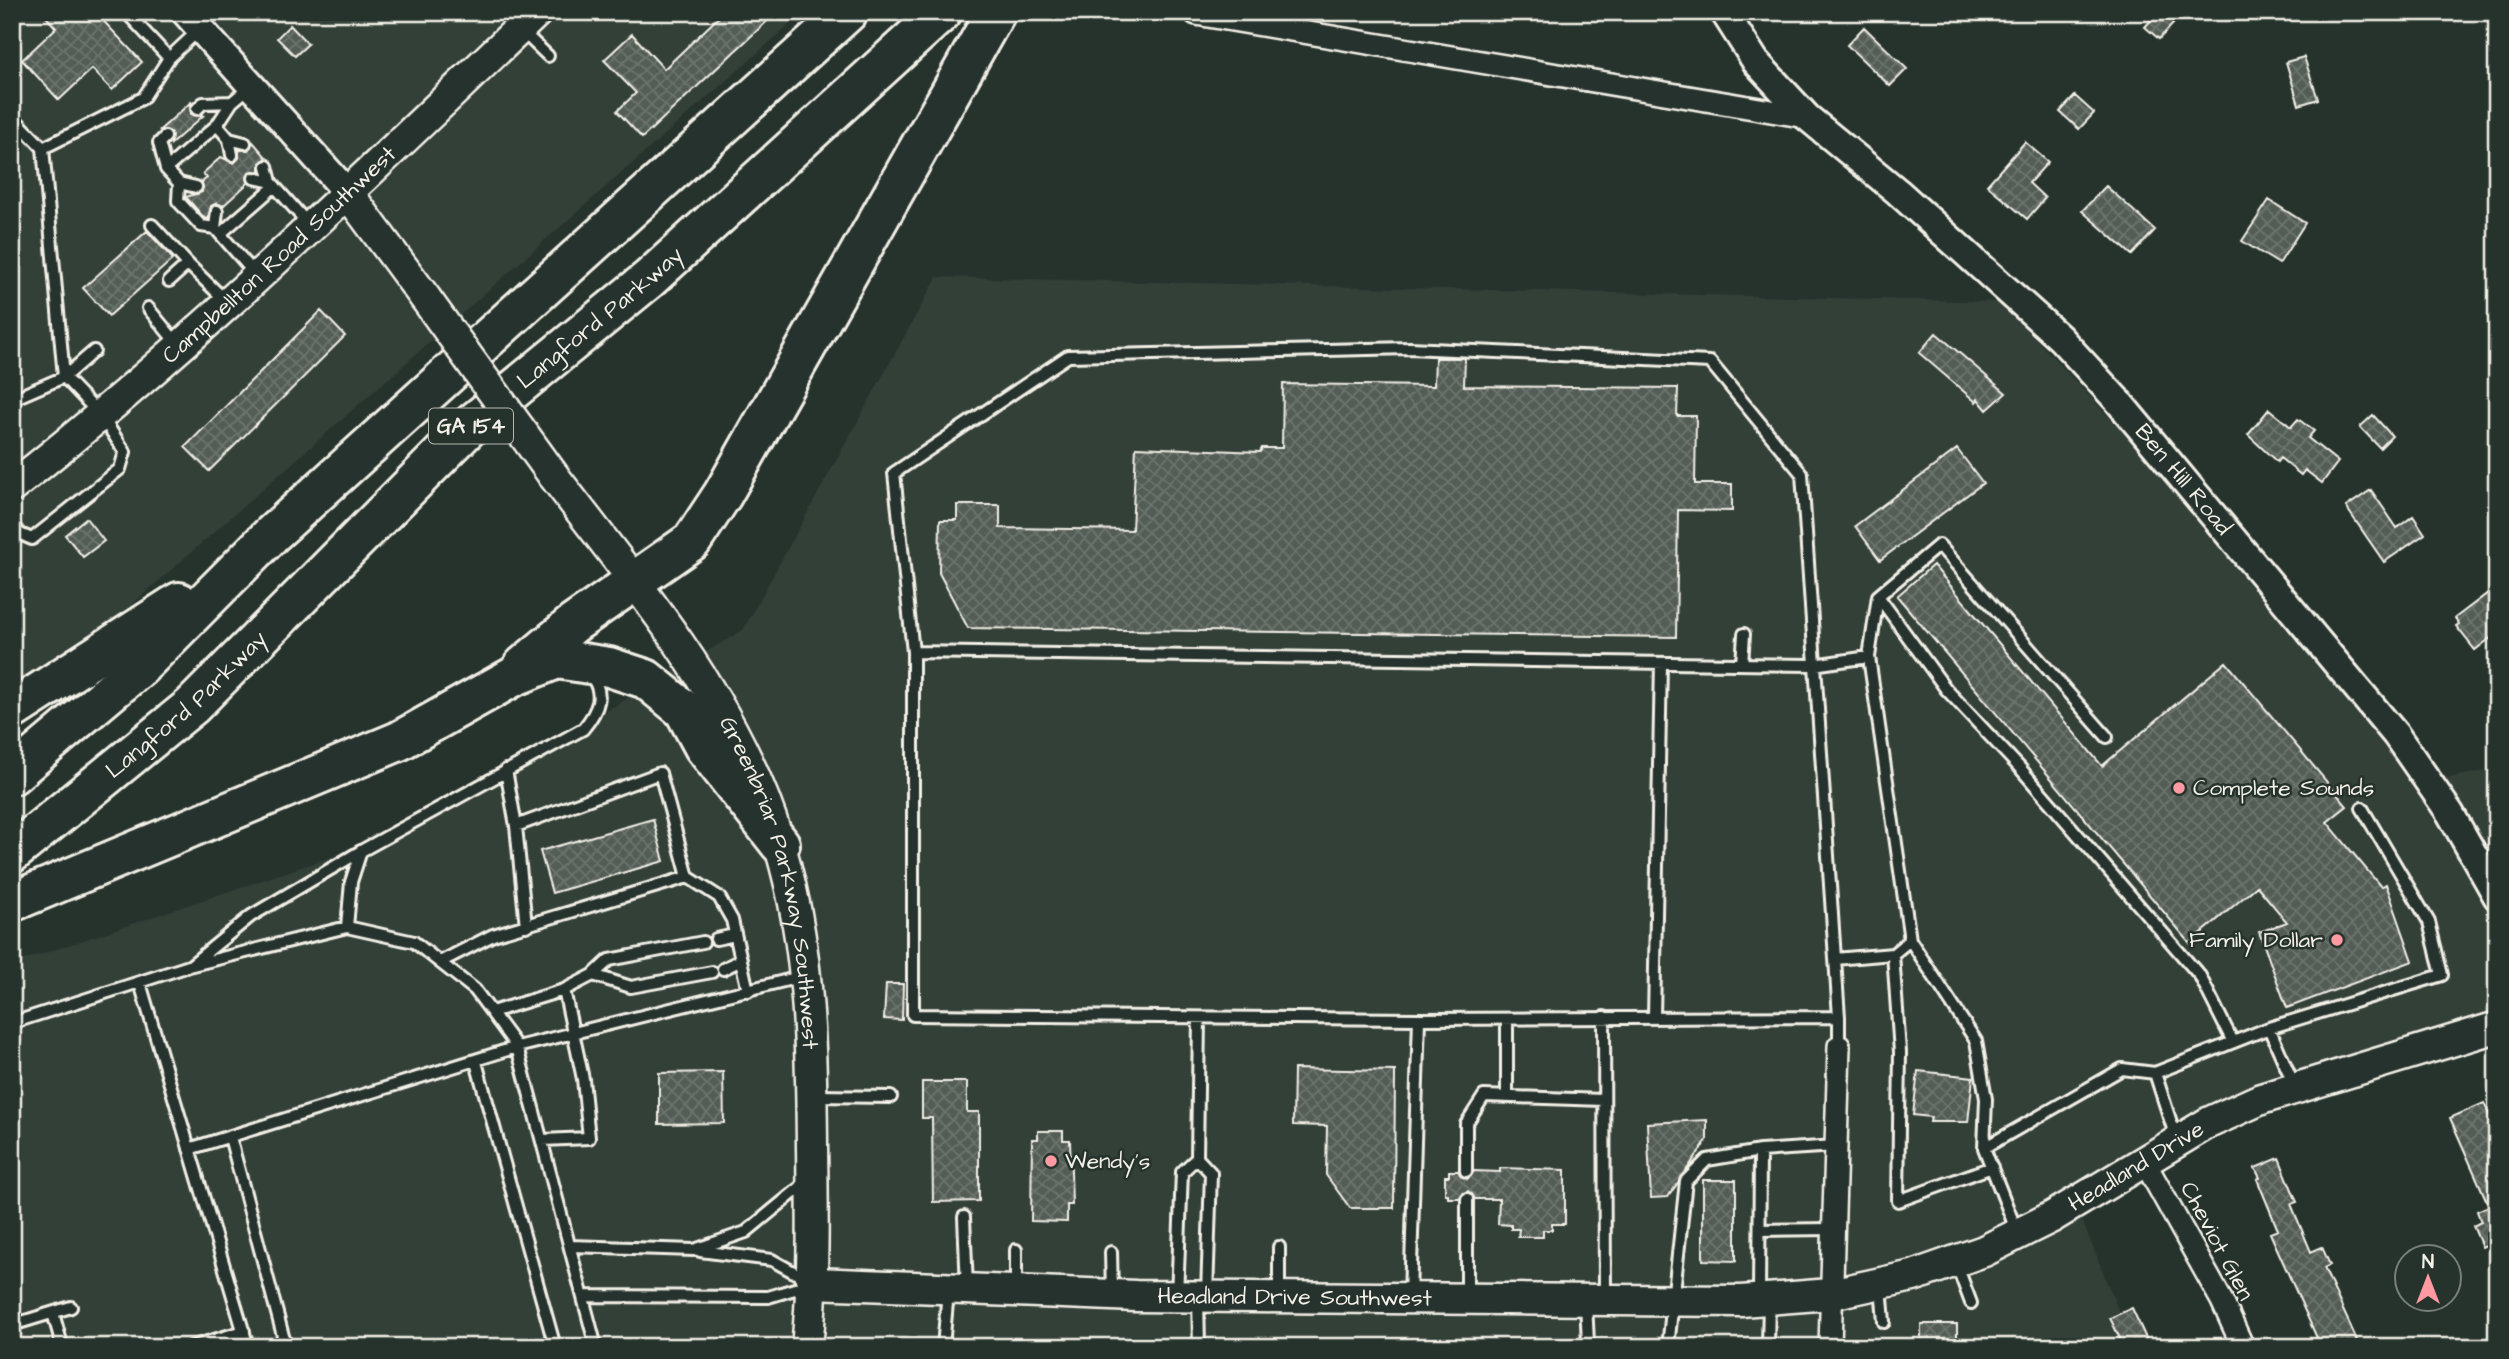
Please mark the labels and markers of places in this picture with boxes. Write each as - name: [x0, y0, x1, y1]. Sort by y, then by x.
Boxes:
- place label: Complete Sounds: [2193, 772, 2374, 804]
- marker: Complete Sounds: [2171, 780, 2187, 796]
- place label: Family Dollar: [2189, 924, 2323, 957]
- marker: Family Dollar: [2329, 932, 2345, 948]
- place label: Wendy's: [1065, 1145, 1150, 1178]
- marker: Wendy's: [1043, 1153, 1059, 1169]

